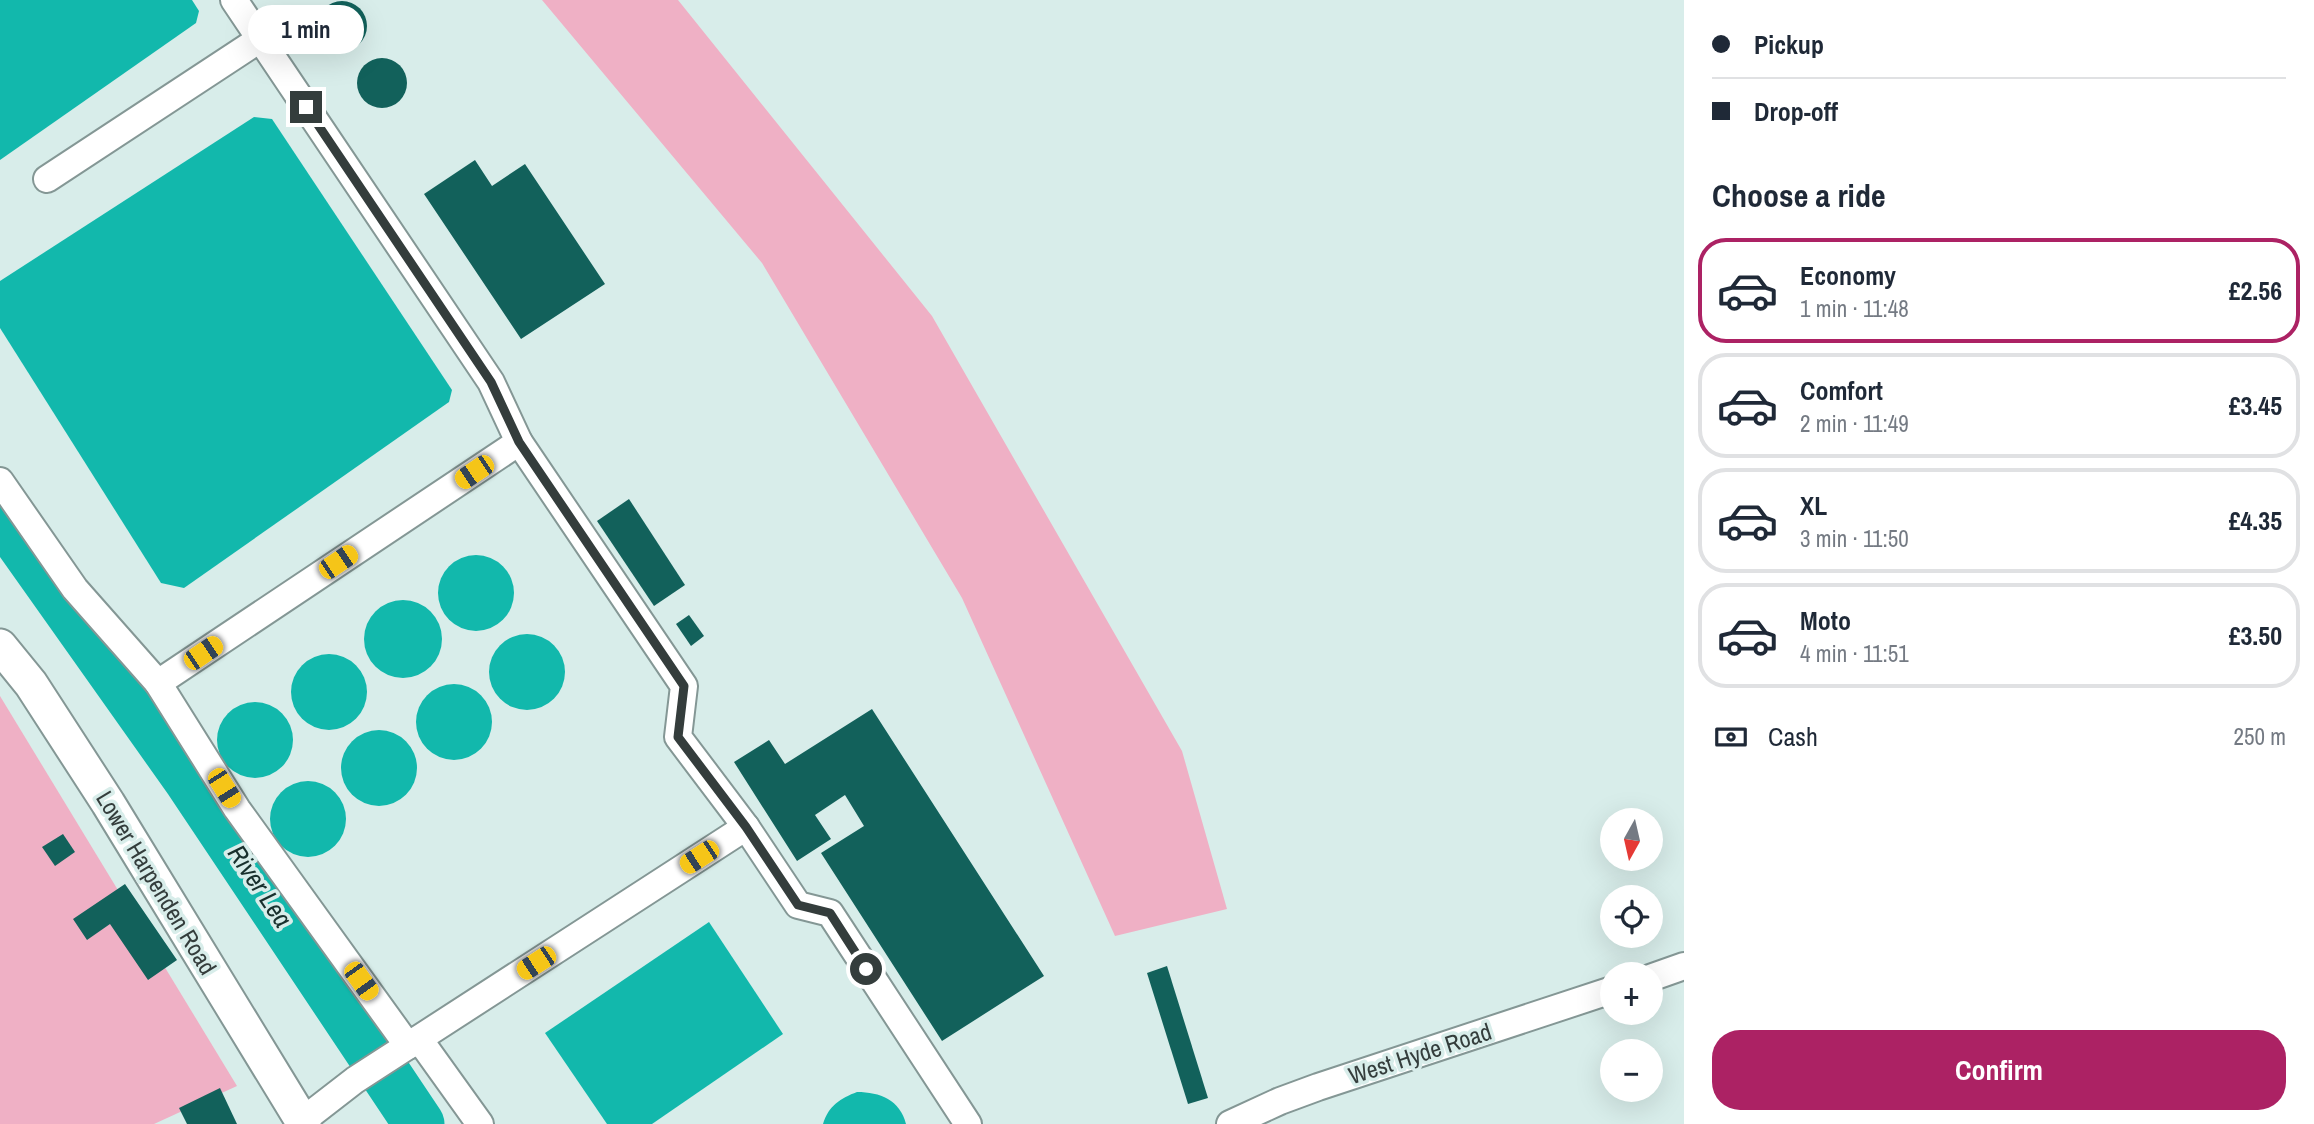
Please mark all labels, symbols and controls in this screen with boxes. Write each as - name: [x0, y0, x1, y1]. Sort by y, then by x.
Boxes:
- callout: 1 min: [248, 6, 364, 55]
- text: 1 min: [281, 14, 331, 45]
- text: Pickup: [1754, 27, 1824, 62]
- route end: [290, 91, 322, 123]
- text: Drop-off: [1754, 94, 1838, 129]
- text: Choose a ride: [1712, 174, 1886, 217]
- text: Economy: [1800, 258, 1896, 293]
- icon: car: [1716, 259, 1779, 322]
- text: £2.56: [2229, 273, 2282, 308]
- text: 1 min · 11:48: [1800, 293, 1909, 324]
- text: Comfort: [1800, 373, 1883, 408]
- icon: car: [1716, 374, 1779, 437]
- text: £3.45: [2229, 388, 2282, 423]
- text: 2 min · 11:49: [1800, 408, 1909, 439]
- car: [451, 452, 498, 492]
- text: XL: [1800, 488, 1827, 523]
- icon: car: [1716, 489, 1779, 552]
- text: £4.35: [2229, 503, 2282, 538]
- text: 3 min · 11:50: [1800, 523, 1909, 554]
- car: [315, 542, 362, 582]
- text: Moto: [1800, 603, 1851, 638]
- icon: car: [1716, 604, 1779, 667]
- text: £3.50: [2229, 618, 2282, 653]
- car: [180, 633, 227, 673]
- text: 4 min · 11:51: [1800, 638, 1909, 669]
- icon: cash: [1712, 718, 1750, 756]
- text: Cash: [1768, 719, 1818, 754]
- text: 250 m: [2234, 721, 2286, 752]
- car: [204, 765, 245, 811]
- street label: Lower Harpenden Road: [89, 785, 224, 980]
- north arrow: [1600, 808, 1662, 872]
- map controls: [1600, 808, 1663, 1102]
- car: [676, 837, 723, 877]
- water label: River Lea: [220, 838, 301, 934]
- button: locate: [1600, 885, 1663, 948]
- car: [513, 943, 560, 983]
- route start: [850, 953, 882, 985]
- car: [341, 958, 382, 1004]
- button: +: [1600, 962, 1663, 1025]
- street label: West Hyde Road: [1344, 1015, 1495, 1091]
- button: Confirm: [1712, 1030, 2286, 1110]
- button: −: [1600, 1039, 1663, 1102]

